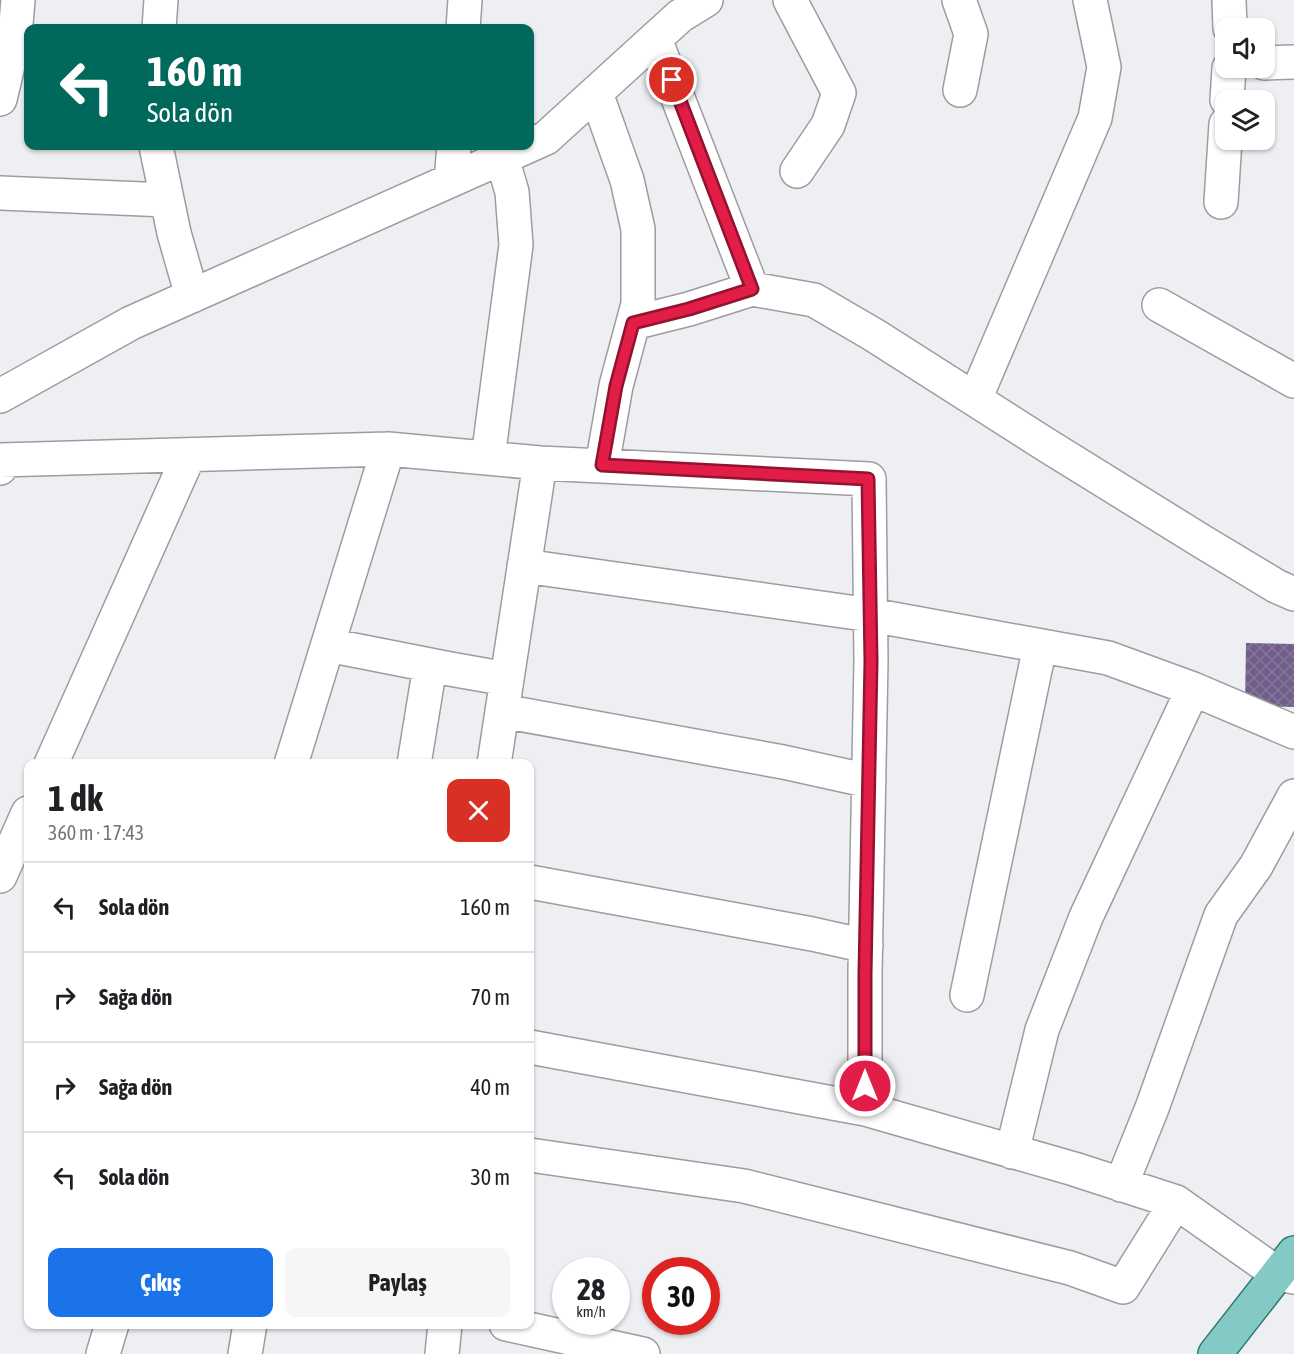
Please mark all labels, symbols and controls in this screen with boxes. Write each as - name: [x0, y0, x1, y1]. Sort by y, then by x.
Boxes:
- map controls: [1215, 18, 1275, 150]
- button: sound: [1215, 18, 1275, 78]
- text: 160 m: [147, 47, 242, 95]
- icon: left: [48, 48, 126, 126]
- pin: [646, 54, 697, 105]
- icon: arrive: [655, 63, 688, 96]
- button: layers: [1215, 90, 1275, 150]
- text: Sola dön: [147, 97, 233, 128]
- text: 1 dk: [48, 777, 103, 819]
- button: close: [447, 779, 510, 842]
- text: 360 m · 17:43: [48, 821, 144, 844]
- icon: left: [48, 891, 81, 924]
- text: Sola dön: [99, 894, 169, 920]
- text: 160 m: [460, 894, 510, 920]
- icon: right: [48, 981, 81, 1014]
- text: Sağa dön: [99, 984, 172, 1010]
- text: 70 m: [470, 984, 510, 1010]
- position arrow: [833, 1054, 897, 1118]
- icon: right: [48, 1071, 81, 1104]
- text: Sağa dön: [99, 1074, 172, 1100]
- text: 40 m: [470, 1074, 510, 1100]
- icon: left: [48, 1161, 81, 1194]
- text: Sola dön: [99, 1164, 169, 1190]
- text: 30 m: [470, 1164, 510, 1190]
- button: Çıkış: [48, 1248, 273, 1317]
- button: Paylaş: [285, 1248, 510, 1317]
- speed limit sign: 30: [642, 1257, 720, 1335]
- text: 28: [577, 1272, 605, 1306]
- text: km/h: [576, 1303, 606, 1320]

